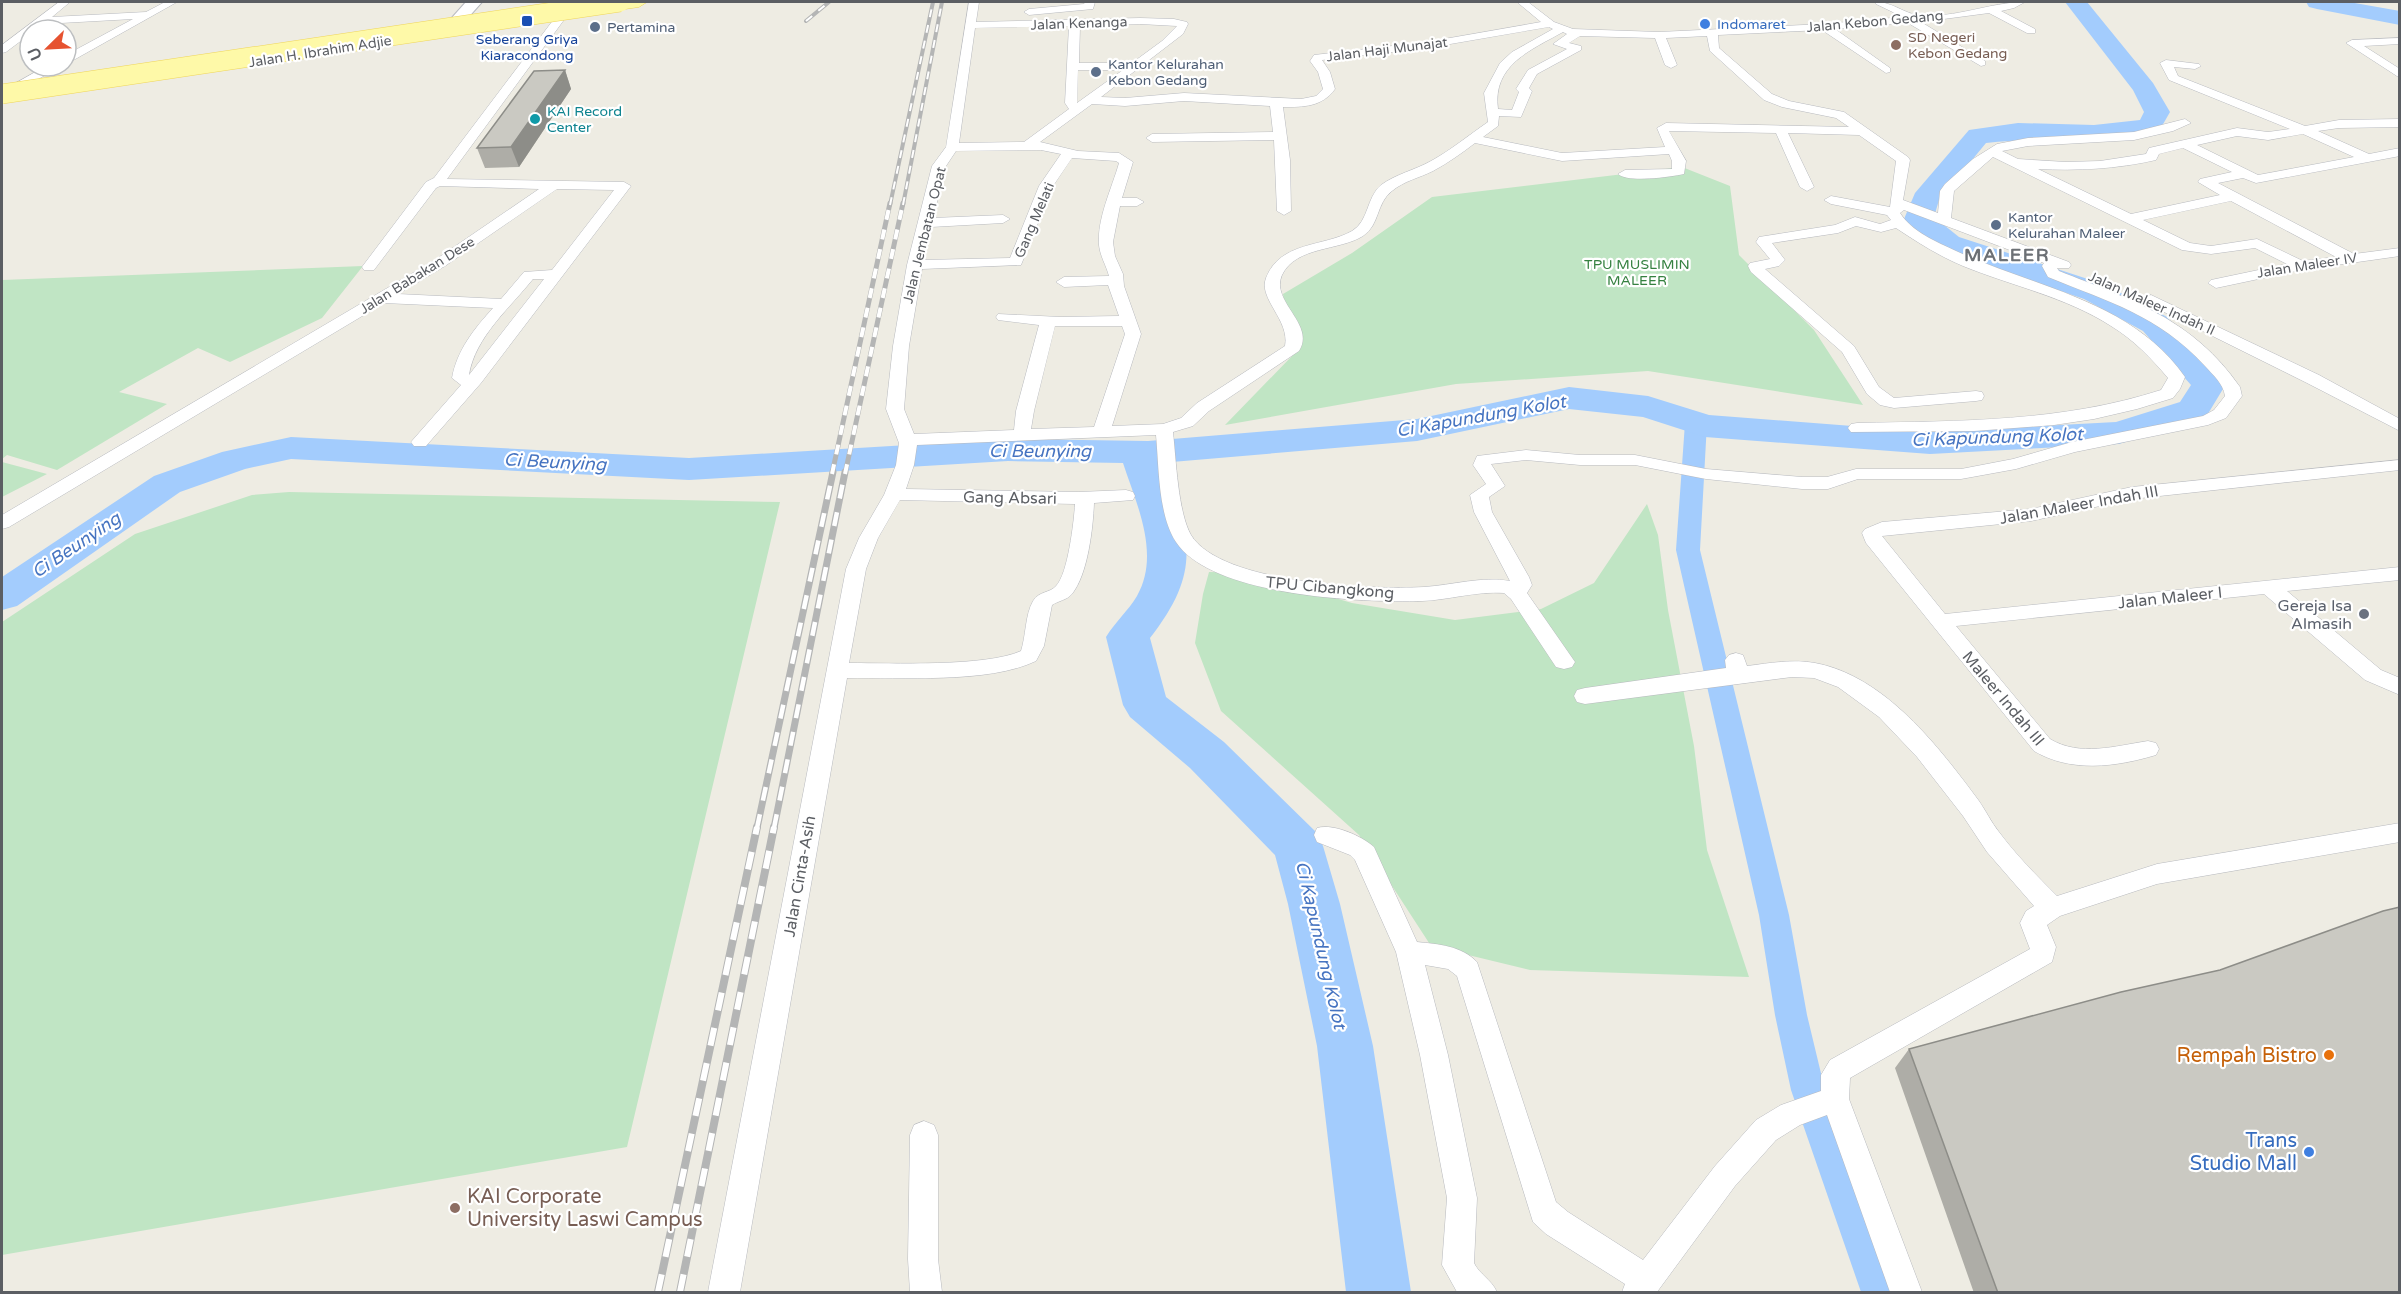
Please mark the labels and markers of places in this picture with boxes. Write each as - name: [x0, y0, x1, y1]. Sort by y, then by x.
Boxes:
- marker: Seberang Griya Kiaracondong: [520, 14, 534, 28]
- place label: Indomaret: [1717, 16, 1787, 33]
- marker: Indomaret: [1698, 17, 1712, 31]
- place label: Pertamina: [607, 19, 675, 36]
- marker: Pertamina: [588, 20, 602, 34]
- place label: SD Negeri Kebon Gedang: [1908, 29, 2007, 62]
- place label: Seberang Griya Kiaracondong: [476, 31, 578, 64]
- marker: SD Negeri Kebon Gedang: [1889, 38, 1903, 52]
- place label: Kantor Kelurahan Kebon Gedang: [1108, 56, 1224, 89]
- marker: Kantor Kelurahan Kebon Gedang: [1089, 65, 1103, 79]
- place label: KAI Record Center: [547, 103, 622, 136]
- marker: KAI Record Center: [528, 112, 542, 126]
- place label: Kantor Kelurahan Maleer: [2008, 209, 2126, 242]
- marker: Kantor Kelurahan Maleer: [1989, 218, 2003, 232]
- place label: Gereja Isa Almasih: [2278, 596, 2352, 634]
- marker: Gereja Isa Almasih: [2357, 607, 2371, 621]
- place label: Rempah Bistro: [2176, 1044, 2317, 1068]
- marker: Rempah Bistro: [2322, 1048, 2336, 1062]
- place label: Trans Studio Mall: [2190, 1129, 2297, 1176]
- marker: Trans Studio Mall: [2302, 1145, 2316, 1159]
- place label: KAI Corporate University Laswi Campus: [467, 1185, 703, 1232]
- marker: KAI Corporate University Laswi Campus: [448, 1201, 462, 1215]

